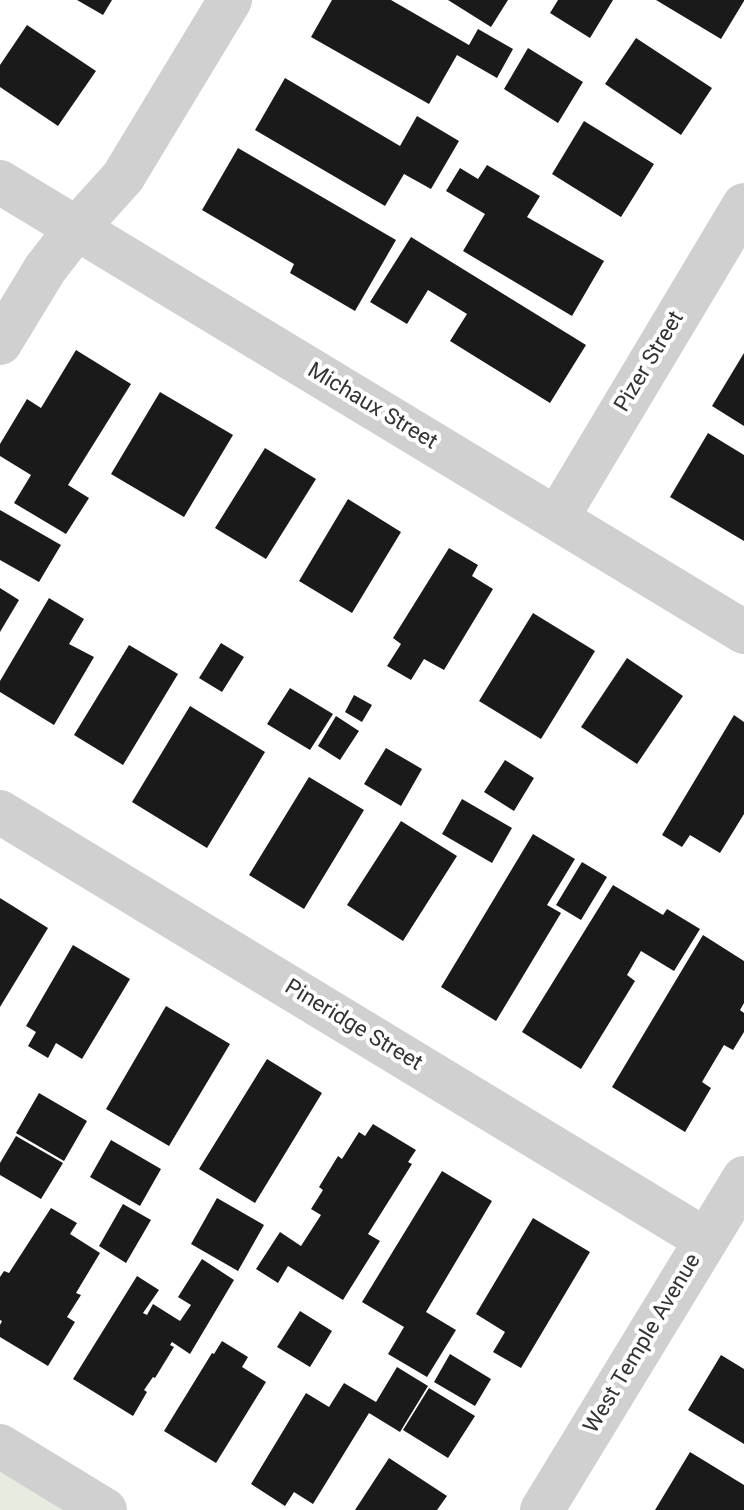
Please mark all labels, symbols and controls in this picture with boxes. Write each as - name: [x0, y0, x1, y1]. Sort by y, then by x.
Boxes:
- street label: Pizer Street: [610, 307, 690, 417]
- street label: Michaux Street: [302, 358, 442, 456]
- street label: Pineridge Street: [279, 975, 427, 1077]
- street label: West Temple Avenue: [579, 1249, 707, 1439]

